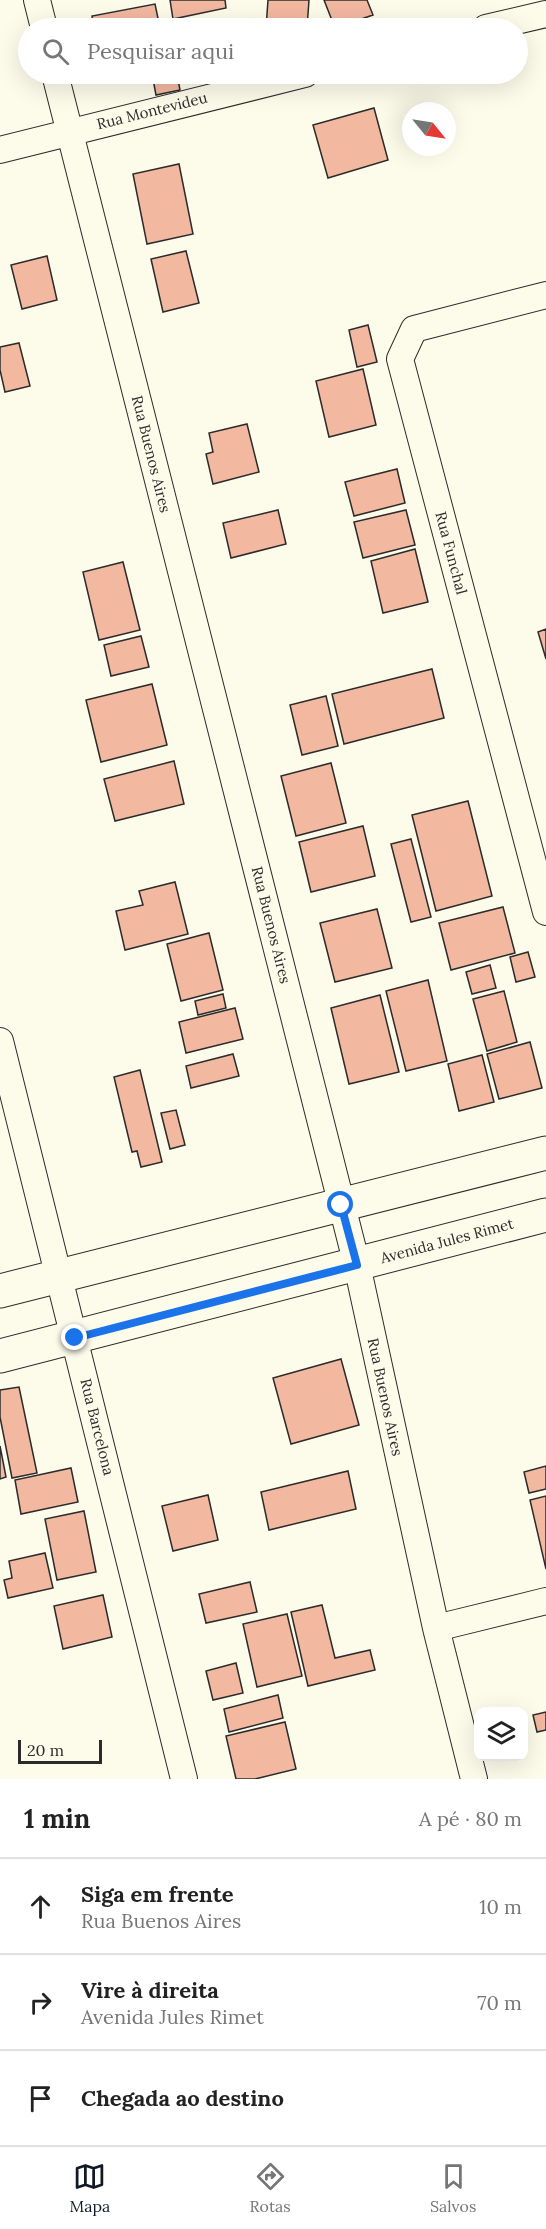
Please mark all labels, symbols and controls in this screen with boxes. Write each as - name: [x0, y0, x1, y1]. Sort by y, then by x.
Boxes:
- search box: [18, 18, 528, 84]
- icon: search: [39, 35, 72, 68]
- text: Pesquisar aqui: [87, 37, 234, 65]
- street label: Rua Montevideu: [95, 88, 209, 133]
- north arrow: [402, 102, 456, 156]
- street label: Rua Buenos Aires: [128, 393, 175, 515]
- street label: Rua Funchal: [431, 509, 472, 596]
- street label: Rua Buenos Aires: [248, 864, 295, 986]
- route start: [327, 1191, 353, 1217]
- street label: Avenida Jules Rimet: [377, 1214, 516, 1268]
- route end: [61, 1324, 87, 1350]
- street label: Rua Buenos Aires: [364, 1336, 407, 1458]
- street label: Rua Barcelona: [76, 1376, 119, 1478]
- map controls: [474, 1707, 528, 1761]
- button: layers: [474, 1707, 528, 1761]
- scale bar: [18, 1737, 102, 1764]
- text: 20 m: [27, 1740, 64, 1760]
- text: 1 min: [24, 1802, 90, 1835]
- text: A pé · 80 m: [419, 1806, 522, 1831]
- text: Siga em frente: [81, 1880, 234, 1908]
- icon: ahead: [24, 1890, 57, 1923]
- text: 10 m: [479, 1894, 522, 1919]
- text: Rua Buenos Aires: [81, 1908, 241, 1933]
- text: Vire à direita: [81, 1976, 219, 2004]
- icon: right: [24, 1986, 57, 2019]
- text: 70 m: [477, 1990, 522, 2015]
- text: Avenida Jules Rimet: [81, 2004, 264, 2029]
- icon: arrive: [24, 2082, 57, 2115]
- text: Chegada ao destino: [81, 2084, 284, 2112]
- tab: Mapa: [70, 2160, 110, 2216]
- tab: Rotas: [250, 2160, 291, 2216]
- tab: Salvos: [430, 2160, 476, 2216]

